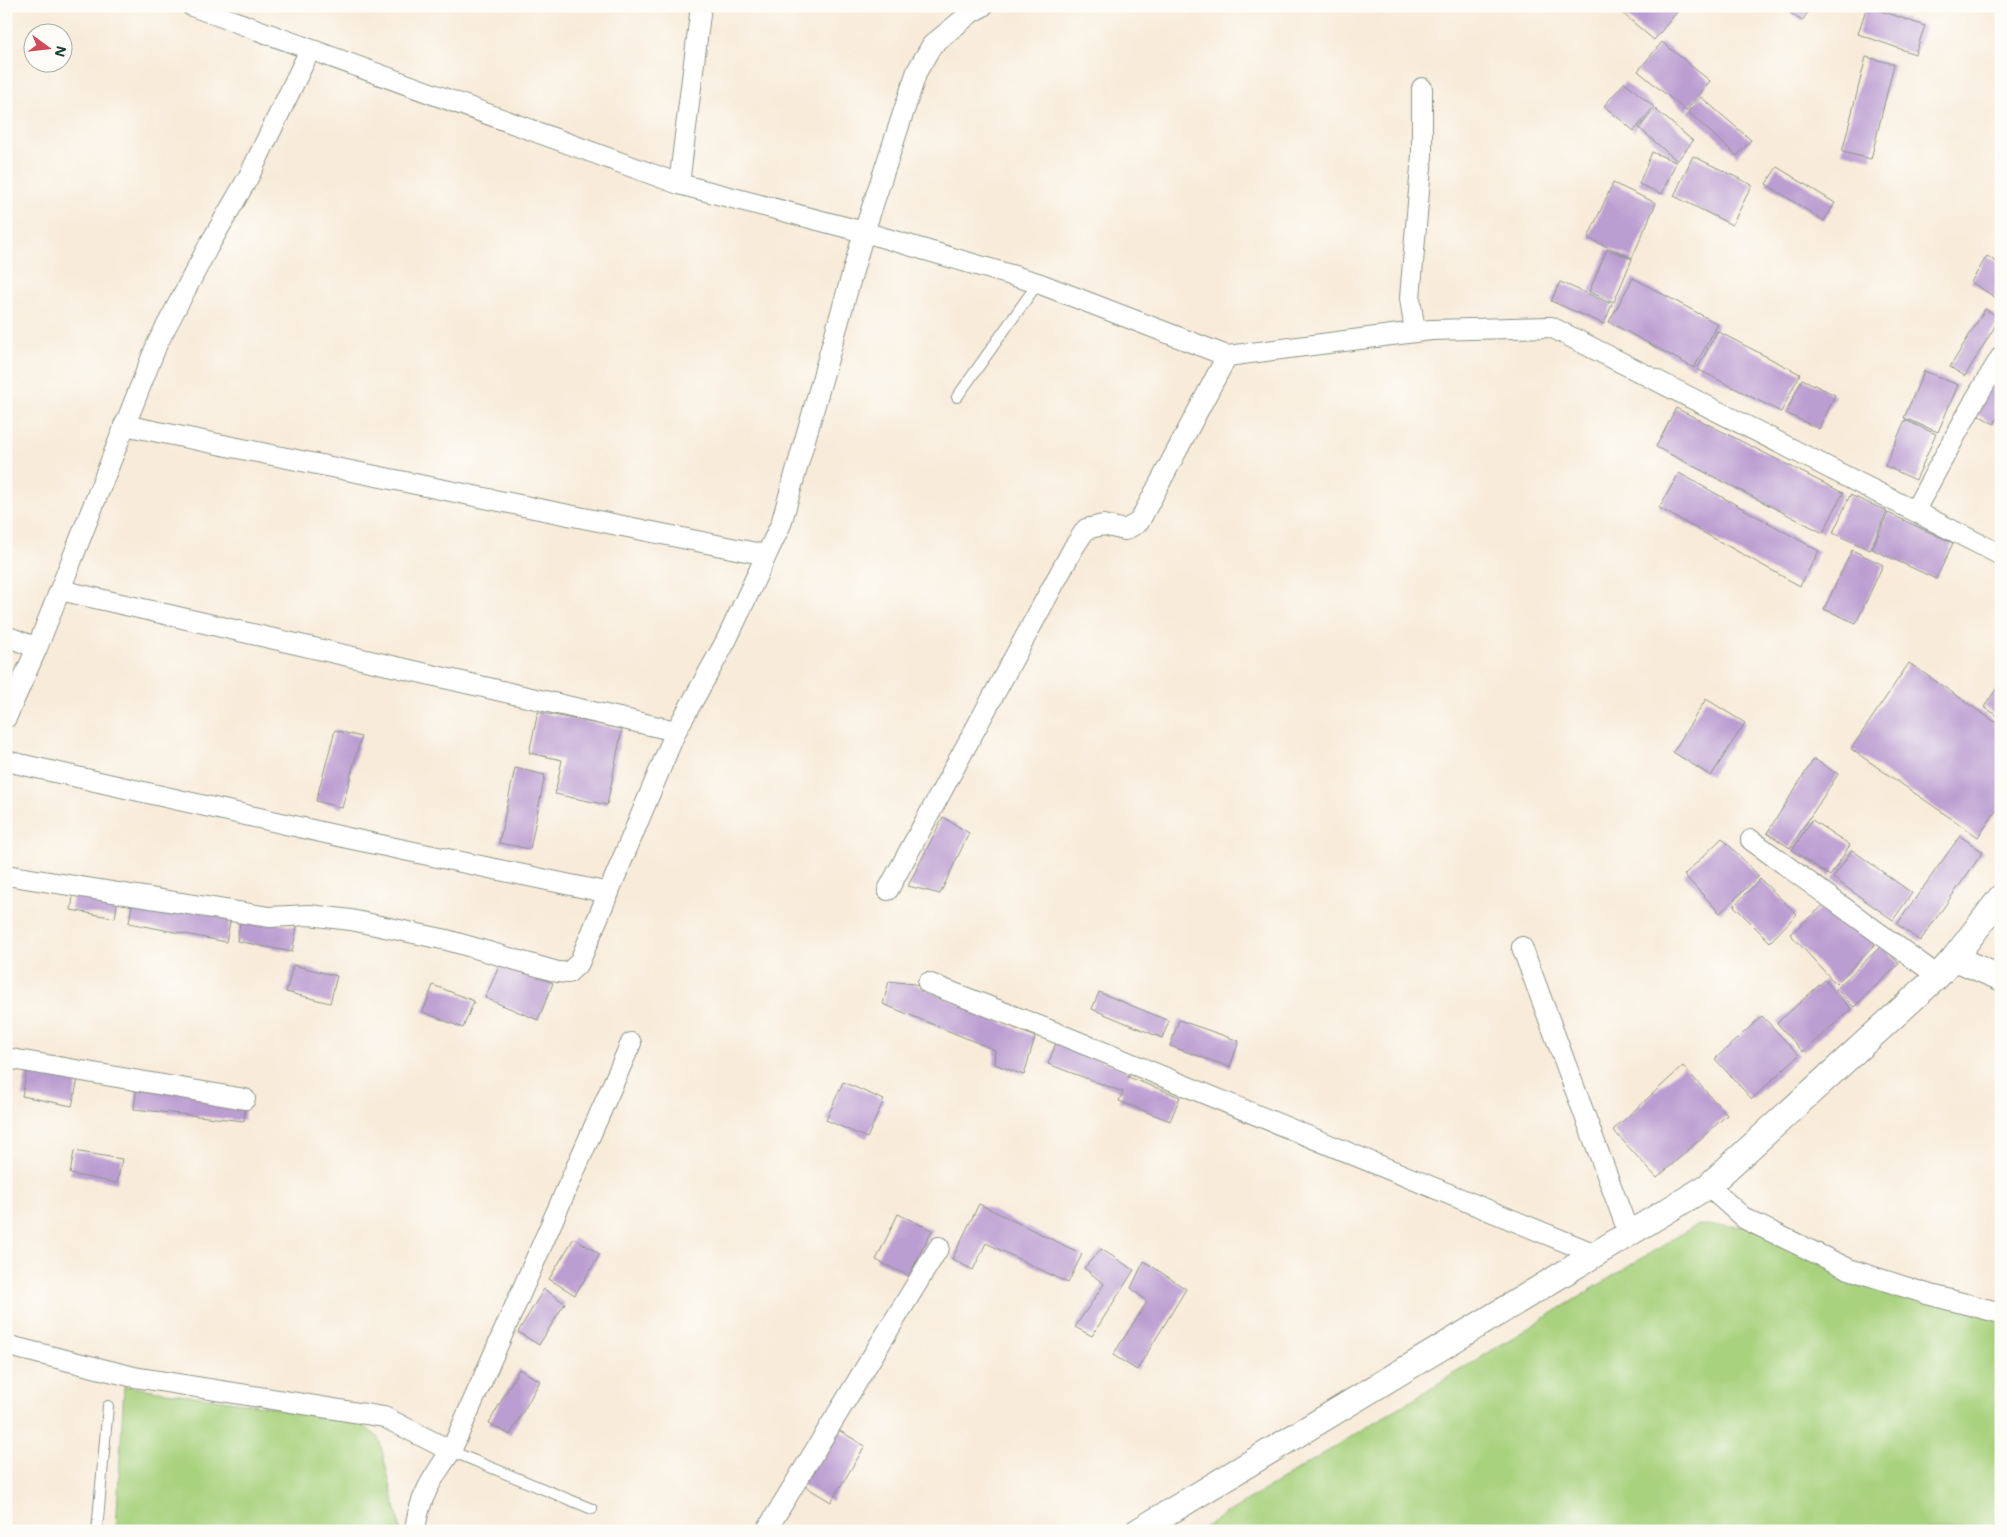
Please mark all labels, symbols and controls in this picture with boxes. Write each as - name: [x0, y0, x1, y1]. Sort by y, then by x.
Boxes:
- north arrow: [22, 22, 72, 72]
- text: N: [50, 44, 72, 59]

